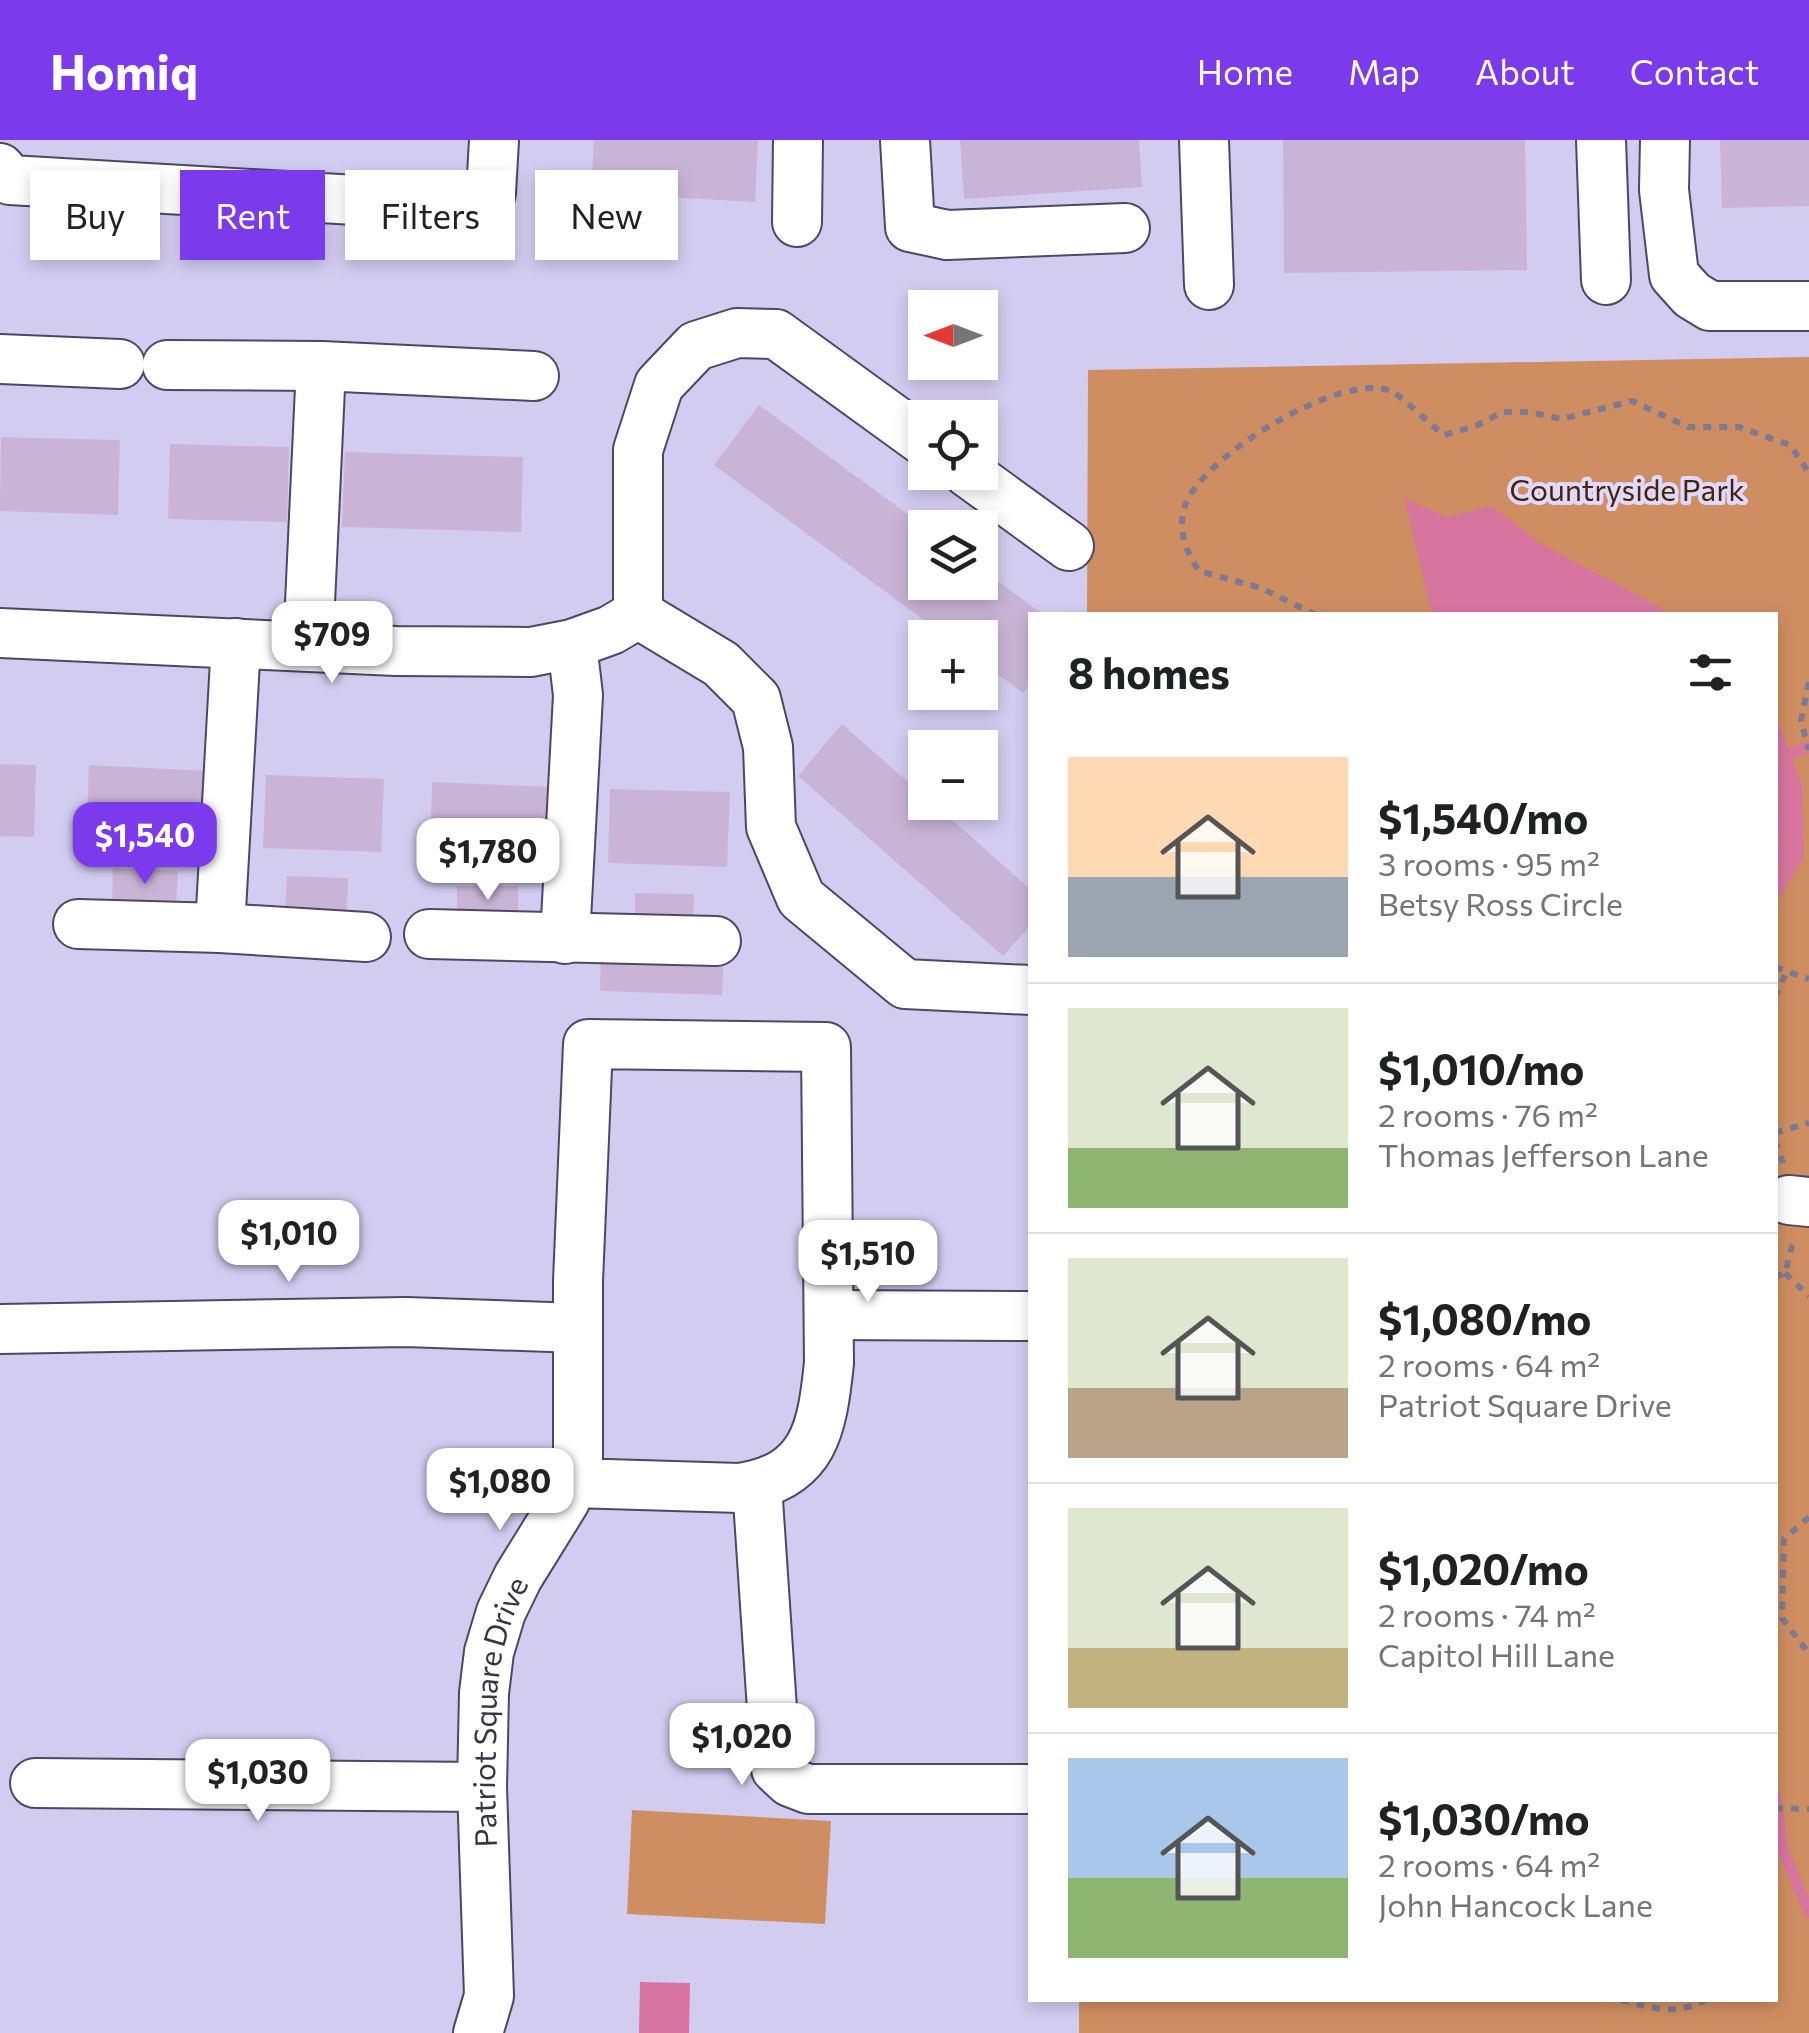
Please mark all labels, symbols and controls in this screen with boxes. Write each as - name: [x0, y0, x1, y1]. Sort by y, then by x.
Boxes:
- text: Homiq: [50, 41, 198, 100]
- text: Home: [1197, 49, 1293, 92]
- text: Map: [1348, 49, 1420, 92]
- text: About: [1475, 49, 1575, 92]
- text: Contact: [1630, 49, 1759, 92]
- chip: Buy: [30, 170, 160, 260]
- chip: Rent: [180, 170, 325, 260]
- chip: Filters: [345, 170, 515, 260]
- chip: New: [535, 170, 678, 260]
- north arrow: [908, 290, 998, 380]
- map controls: [908, 290, 998, 820]
- button: locate: [908, 400, 998, 490]
- park label: Countryside Park: [1509, 470, 1745, 507]
- button: layers: [908, 510, 998, 600]
- pin: $709: [273, 601, 391, 686]
- text: $709: [294, 613, 370, 653]
- button: +: [908, 620, 998, 710]
- icon: filters: [1683, 645, 1738, 700]
- text: 8 homes: [1068, 646, 1230, 698]
- button: −: [908, 730, 998, 820]
- text: $1,540/mo: [1378, 791, 1588, 843]
- icon: home: [1148, 797, 1268, 917]
- pin: $1,540: [64, 802, 226, 887]
- text: $1,540: [95, 814, 195, 854]
- pin: $1,780: [407, 818, 569, 903]
- text: $1,780: [439, 830, 538, 870]
- text: 3 rooms · 95 m²: [1378, 843, 1600, 883]
- text: Betsy Ross Circle: [1378, 883, 1623, 923]
- text: $1,010/mo: [1378, 1042, 1584, 1094]
- icon: home: [1148, 1048, 1268, 1168]
- text: 2 rooms · 76 m²: [1378, 1094, 1598, 1134]
- text: Thomas Jefferson Lane: [1378, 1134, 1709, 1174]
- pin: $1,010: [208, 1200, 370, 1285]
- text: $1,010: [240, 1212, 338, 1252]
- pin: $1,510: [787, 1220, 949, 1305]
- text: $1,510: [820, 1232, 916, 1272]
- text: $1,080/mo: [1378, 1292, 1591, 1344]
- icon: home: [1148, 1298, 1268, 1418]
- text: 2 rooms · 64 m²: [1378, 1344, 1600, 1384]
- text: Patriot Square Drive: [1378, 1384, 1672, 1424]
- pin: $1,080: [419, 1448, 581, 1533]
- text: $1,080: [449, 1460, 551, 1500]
- text: $1,020/mo: [1378, 1542, 1589, 1594]
- icon: home: [1148, 1548, 1268, 1668]
- street label: Patriot Square Drive: [463, 1570, 534, 1848]
- text: 2 rooms · 74 m²: [1378, 1594, 1596, 1634]
- text: Capitol Hill Lane: [1378, 1634, 1615, 1674]
- pin: $1,020: [661, 1703, 823, 1788]
- text: $1,020: [692, 1715, 792, 1755]
- pin: $1,030: [177, 1739, 339, 1824]
- text: $1,030: [207, 1751, 309, 1791]
- text: $1,030/mo: [1378, 1792, 1590, 1844]
- icon: home: [1148, 1798, 1268, 1918]
- text: 2 rooms · 64 m²: [1378, 1844, 1600, 1884]
- text: John Hancock Lane: [1378, 1884, 1653, 1924]

